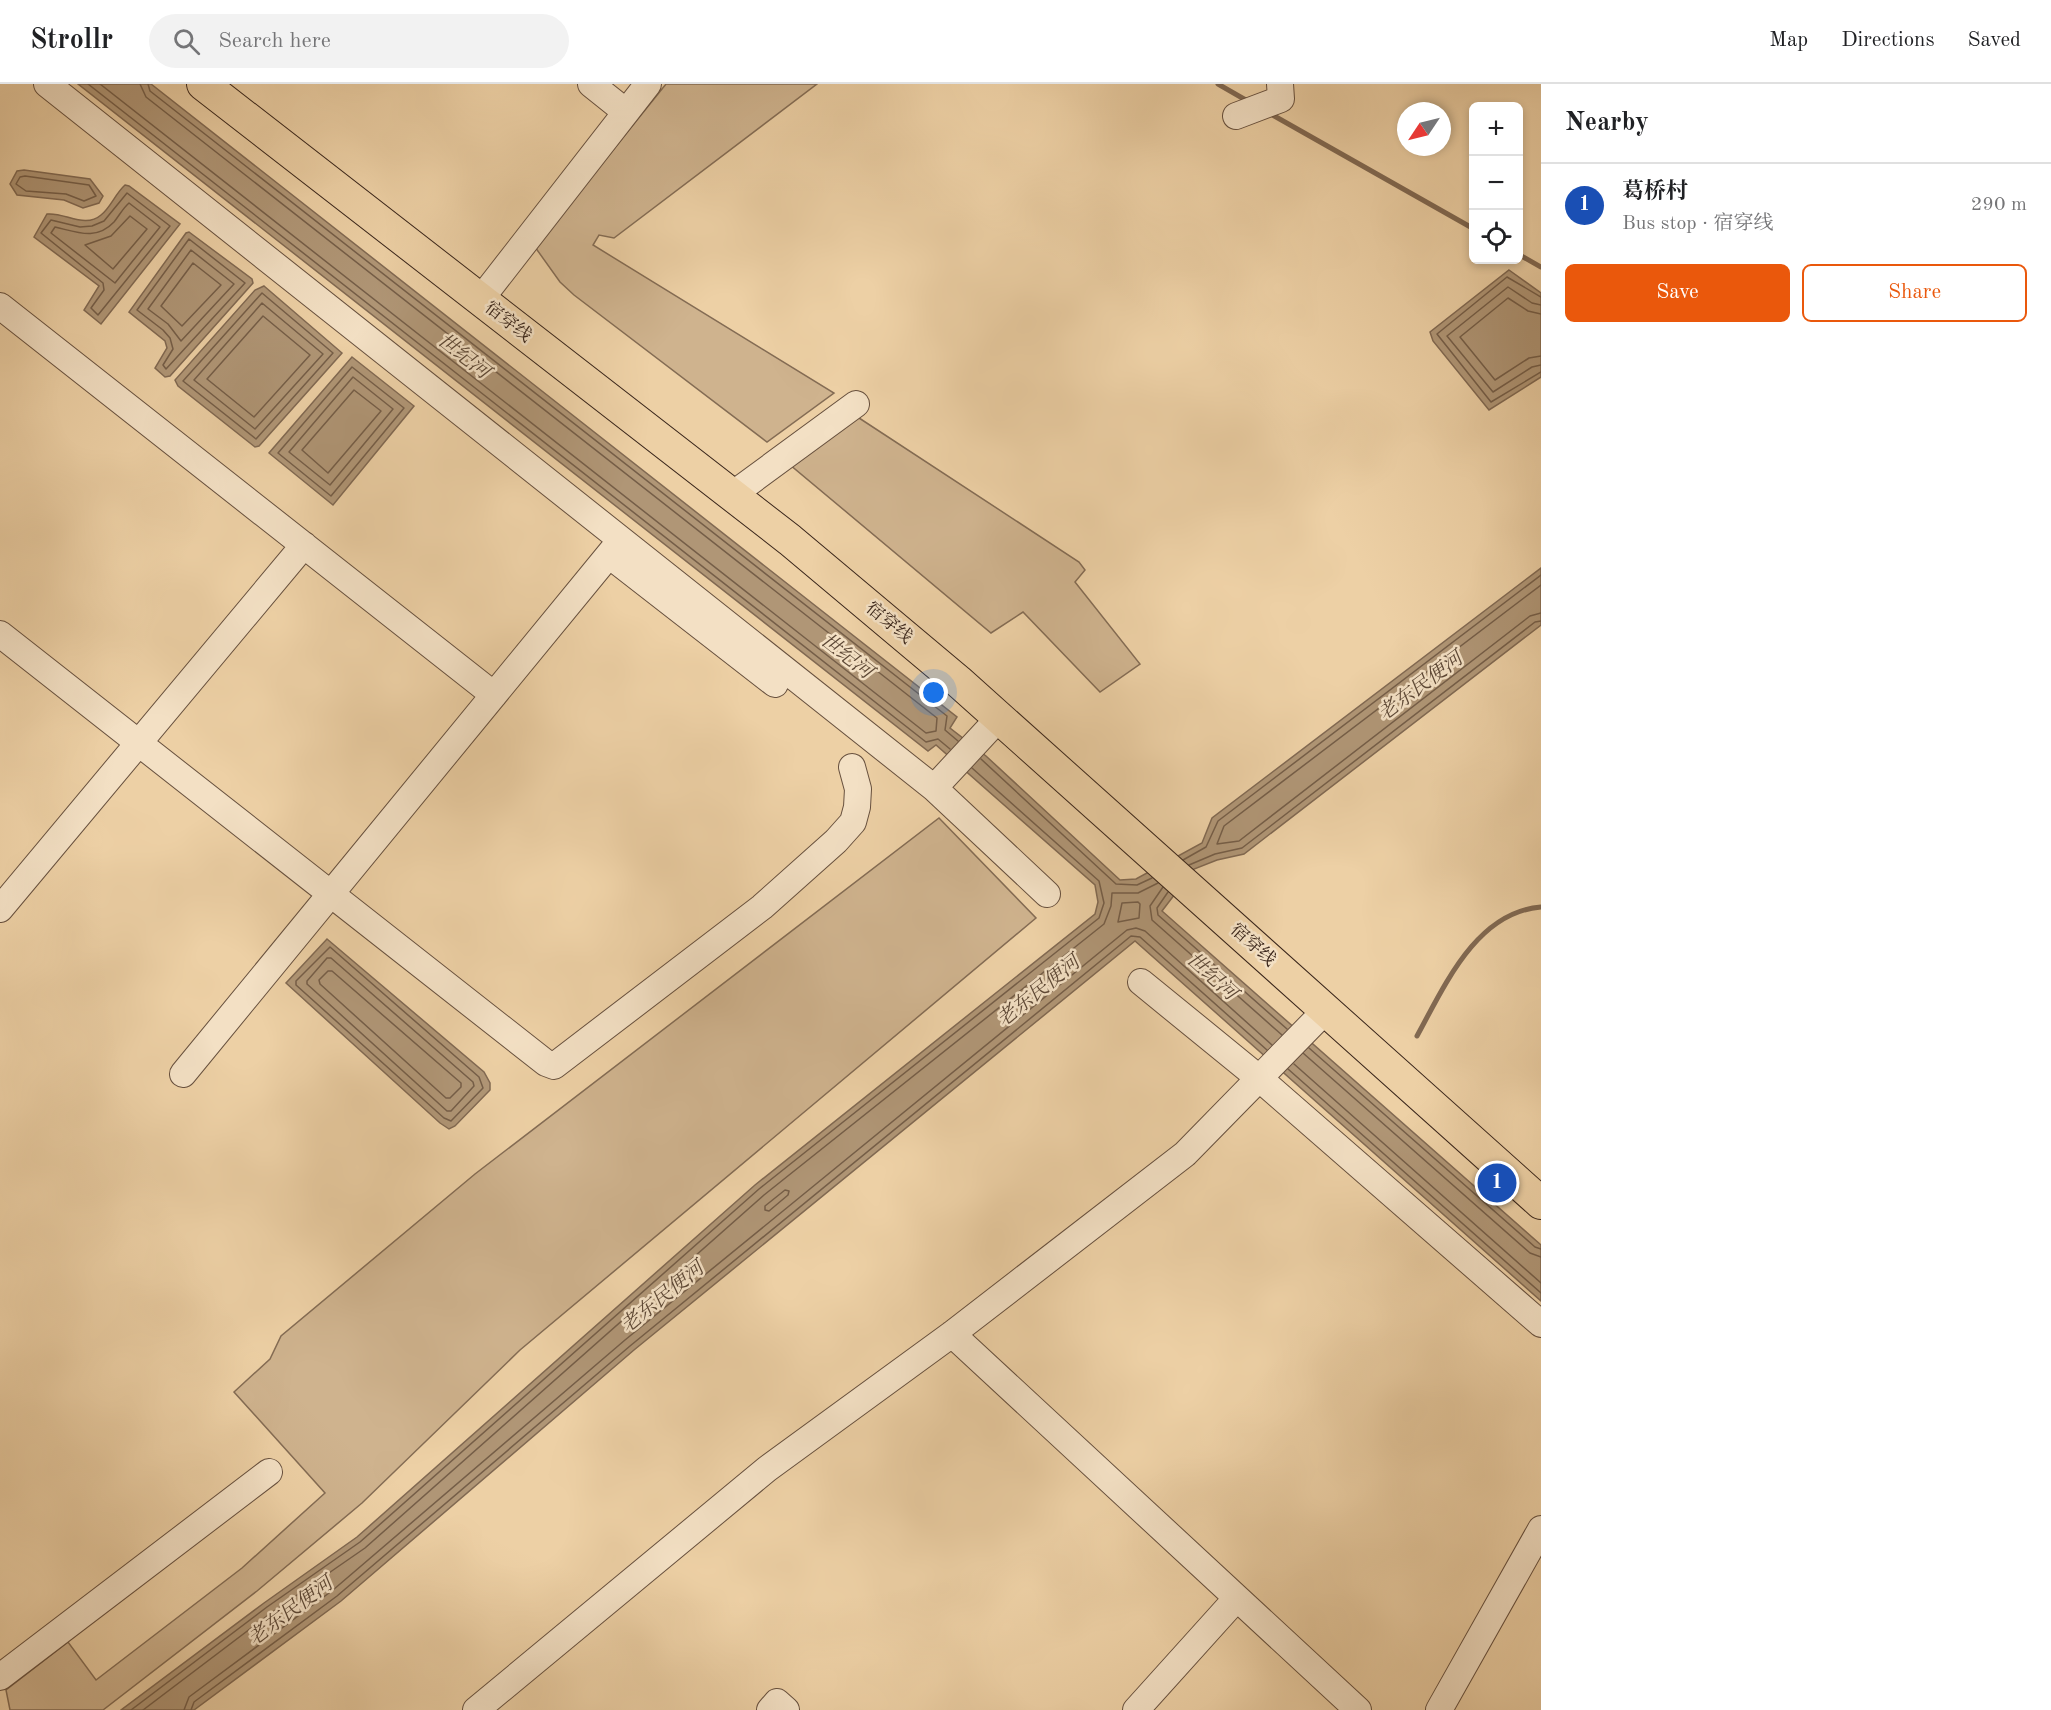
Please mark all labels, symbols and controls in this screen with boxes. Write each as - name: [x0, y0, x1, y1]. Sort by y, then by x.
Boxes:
- search box: [149, 14, 569, 68]
- icon: search: [170, 25, 203, 58]
- text: Strollr: [30, 27, 113, 55]
- text: Search here: [218, 30, 331, 52]
- text: Map: [1769, 30, 1808, 51]
- text: Directions: [1841, 30, 1935, 51]
- text: Saved: [1968, 30, 2021, 51]
- north arrow: [1397, 102, 1451, 156]
- map controls: [1469, 102, 1523, 264]
- button: +: [1469, 102, 1523, 156]
- text: Nearby: [1565, 110, 1649, 136]
- button: −: [1469, 156, 1523, 210]
- text: 葛桥村: [1622, 181, 1688, 203]
- text: 1: [1579, 195, 1590, 215]
- text: 290 m: [1971, 195, 2027, 215]
- button: locate: [1469, 210, 1523, 264]
- text: Bus stop · 宿穿线: [1622, 214, 1774, 234]
- button: Save: [1565, 264, 1790, 322]
- button: Share: [1802, 264, 2027, 322]
- street label: 宿穿线: [481, 297, 536, 346]
- water label: 世纪河: [433, 329, 496, 385]
- street label: 宿穿线: [863, 597, 917, 647]
- water label: 世纪河: [816, 629, 879, 685]
- water label: 老东民便河: [1374, 646, 1469, 725]
- your location: [919, 678, 948, 707]
- street label: 宿穿线: [1227, 919, 1280, 970]
- water label: 世纪河: [1182, 948, 1244, 1007]
- water label: 老东民便河: [993, 949, 1086, 1031]
- pin: 1: [1478, 1160, 1516, 1206]
- water label: 老东民便河: [617, 1255, 710, 1337]
- water label: 老东民便河: [244, 1571, 339, 1650]

